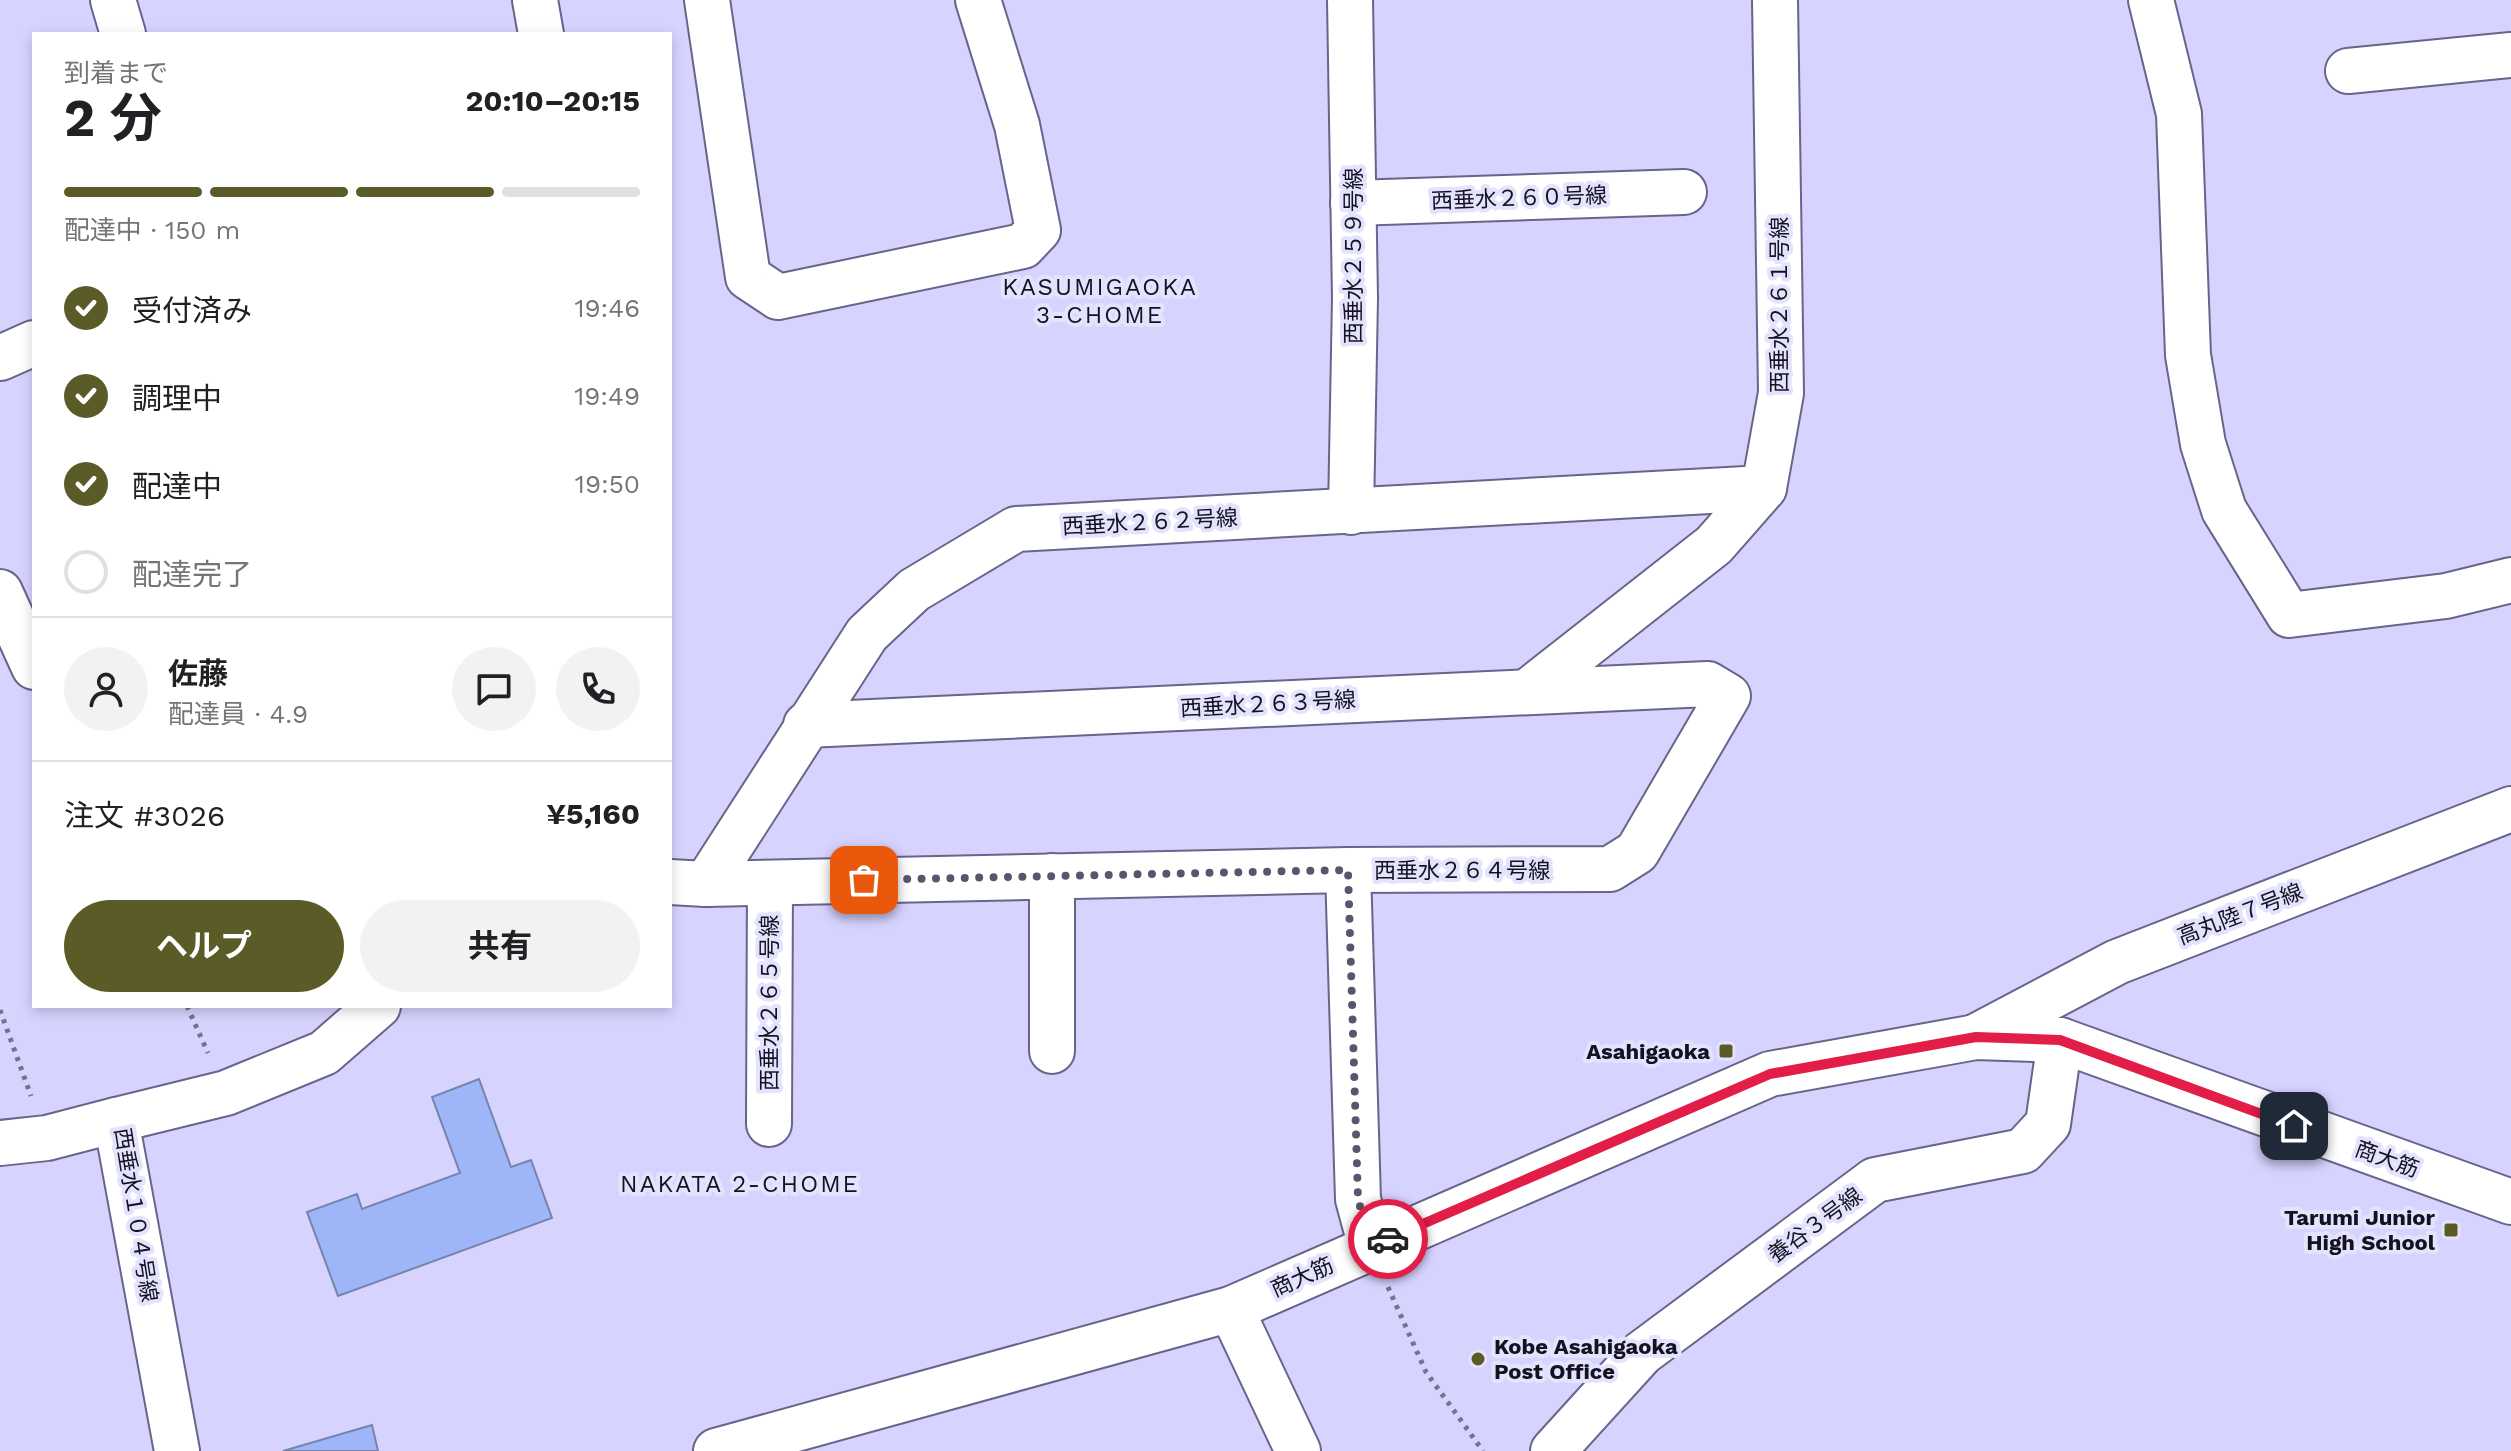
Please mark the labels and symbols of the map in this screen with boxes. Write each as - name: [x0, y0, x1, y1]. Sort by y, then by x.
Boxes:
- street label: 西垂水２５９号線: [1341, 168, 1366, 344]
- street label: 西垂水２６０号線: [1431, 182, 1607, 214]
- street label: 西垂水２６１号線: [1767, 217, 1792, 393]
- district label: KASUMIGAOKA 3-CHOME: [1002, 273, 1198, 329]
- street label: 西垂水２６２号線: [1061, 505, 1239, 539]
- street label: 西垂水２６３号線: [1179, 687, 1357, 721]
- pin: [830, 846, 898, 914]
- street label: 西垂水２６４号線: [1374, 858, 1550, 883]
- street label: 高丸陸７号線: [2174, 879, 2306, 949]
- street label: 西垂水２６５号線: [757, 915, 782, 1091]
- place label: Asahigaoka: [1586, 1039, 1710, 1064]
- marker: Asahigaoka: [1717, 1042, 1735, 1060]
- pin: [2260, 1092, 2328, 1160]
- street label: 西垂水１０４号線: [110, 1126, 162, 1304]
- street label: 商大筋: [2352, 1136, 2422, 1182]
- district label: NAKATA 2-CHOME: [620, 1170, 860, 1198]
- street label: 養谷３号線: [1763, 1183, 1867, 1267]
- courier: [1348, 1199, 1428, 1279]
- place label: Tarumi Junior High School: [2284, 1205, 2436, 1255]
- marker: Tarumi Junior High School: [2442, 1221, 2460, 1239]
- street label: 商大筋: [1267, 1252, 1337, 1302]
- place label: Kobe Asahigaoka Post Office: [1494, 1334, 1678, 1384]
- marker: Kobe Asahigaoka Post Office: [1469, 1350, 1487, 1368]

